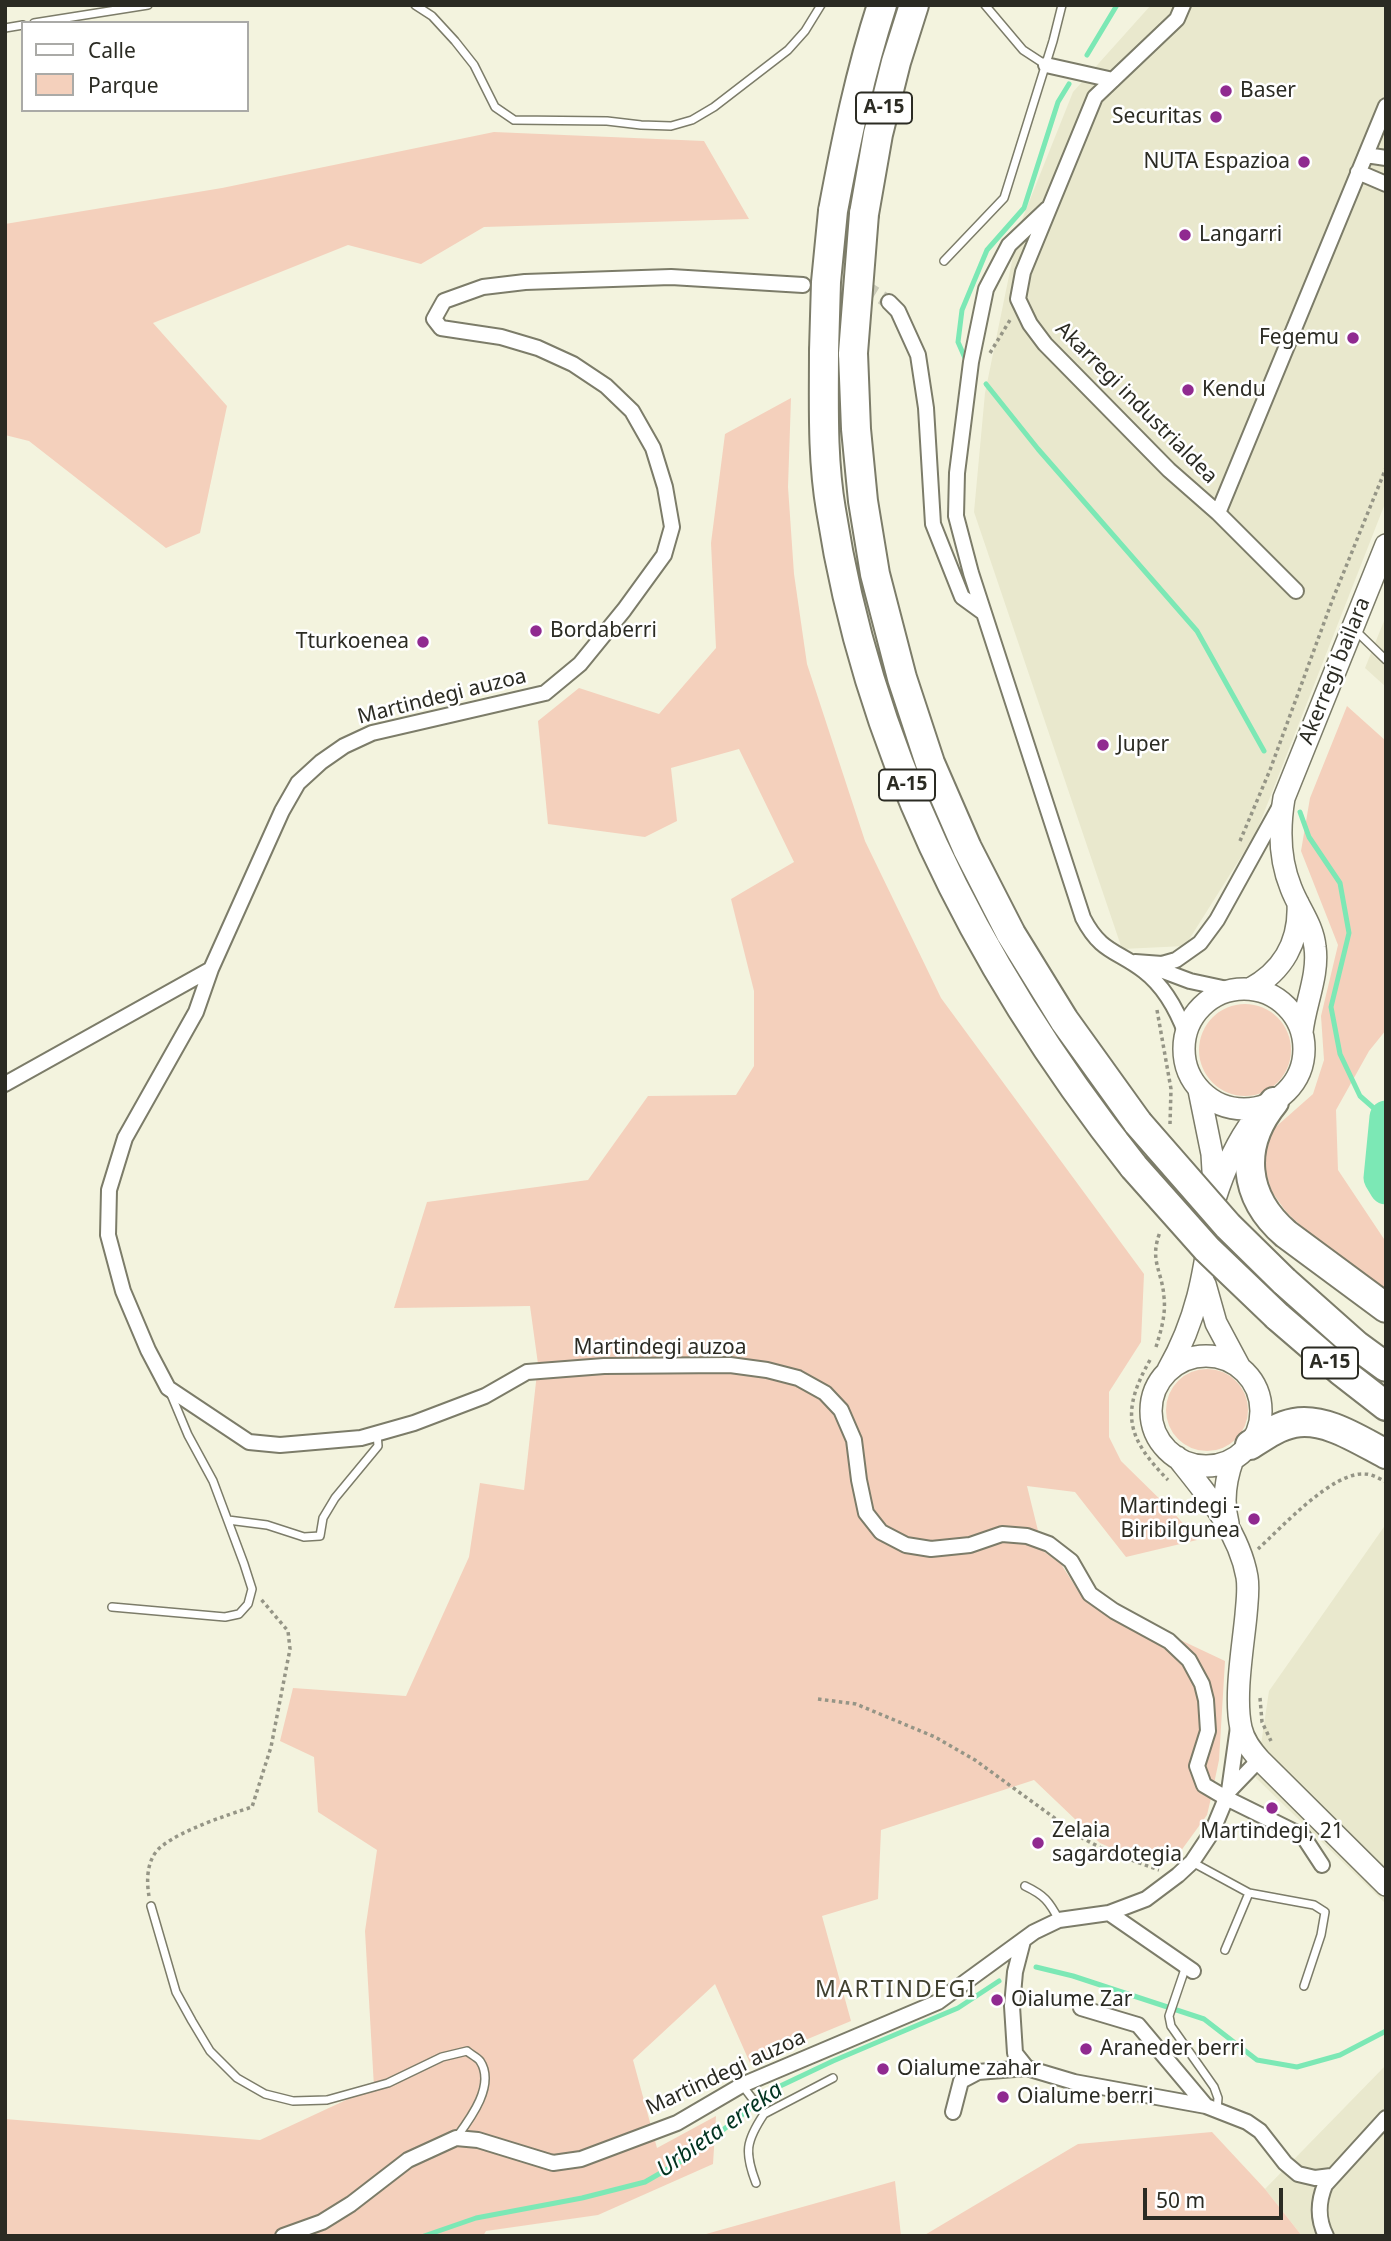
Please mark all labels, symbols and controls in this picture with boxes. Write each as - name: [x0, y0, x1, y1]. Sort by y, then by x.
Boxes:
- legend: [21, 21, 248, 112]
- text: Calle: [88, 36, 136, 64]
- text: Parque: [88, 71, 158, 99]
- place label: Baser: [1240, 78, 1296, 104]
- marker: Baser: [1218, 83, 1234, 99]
- road number: A-15: [856, 92, 912, 124]
- place label: Securitas: [1112, 104, 1202, 130]
- marker: Securitas: [1208, 109, 1224, 125]
- place label: NUTA Espazioa: [1143, 149, 1290, 175]
- marker: NUTA Espazioa: [1296, 154, 1312, 170]
- place label: Langarri: [1199, 222, 1282, 248]
- marker: Langarri: [1177, 227, 1193, 243]
- street label: Akarregi industrialdea: [1050, 317, 1222, 489]
- place label: Fegemu: [1259, 325, 1339, 351]
- marker: Fegemu: [1345, 330, 1361, 346]
- place label: Kendu: [1202, 377, 1266, 403]
- marker: Kendu: [1180, 382, 1196, 398]
- street label: Akerregi bailara: [1294, 594, 1376, 748]
- place label: Bordaberri: [550, 618, 657, 644]
- marker: Bordaberri: [528, 623, 544, 639]
- place label: Tturkoenea: [296, 629, 409, 655]
- marker: Tturkoenea: [415, 634, 431, 650]
- street label: Martindegi auzoa: [355, 664, 529, 730]
- place label: Juper: [1117, 732, 1169, 758]
- marker: Juper: [1095, 737, 1111, 753]
- road number: A-15: [879, 770, 935, 800]
- street label: Martindegi auzoa: [573, 1335, 747, 1361]
- road number: A-15: [1302, 1348, 1358, 1378]
- place label: Martindegi - Biribilgunea: [1119, 1494, 1240, 1544]
- marker: Martindegi - Biribilgunea: [1246, 1511, 1262, 1527]
- marker: Martindegi, 21: [1264, 1800, 1280, 1816]
- place label: Zelaia sagardotegia: [1052, 1818, 1182, 1868]
- place label: Martindegi, 21: [1200, 1819, 1344, 1845]
- marker: Zelaia sagardotegia: [1030, 1835, 1046, 1851]
- district label: MARTINDEGI: [816, 1976, 976, 2004]
- place label: Oialume Zar: [1011, 1987, 1132, 2013]
- marker: Oialume Zar: [989, 1992, 1005, 2008]
- street label: Martindegi auzoa: [642, 2025, 810, 2121]
- place label: Araneder berri: [1100, 2036, 1245, 2062]
- marker: Araneder berri: [1078, 2041, 1094, 2057]
- place label: Oialume zahar: [897, 2056, 1041, 2082]
- marker: Oialume zahar: [875, 2061, 891, 2077]
- water label: Urbieta erreka: [652, 2076, 788, 2184]
- place label: Oialume berri: [1017, 2084, 1153, 2110]
- marker: Oialume berri: [995, 2089, 1011, 2105]
- scale bar: [1146, 2174, 1286, 2218]
- text: 50 m: [1156, 2186, 1205, 2214]

